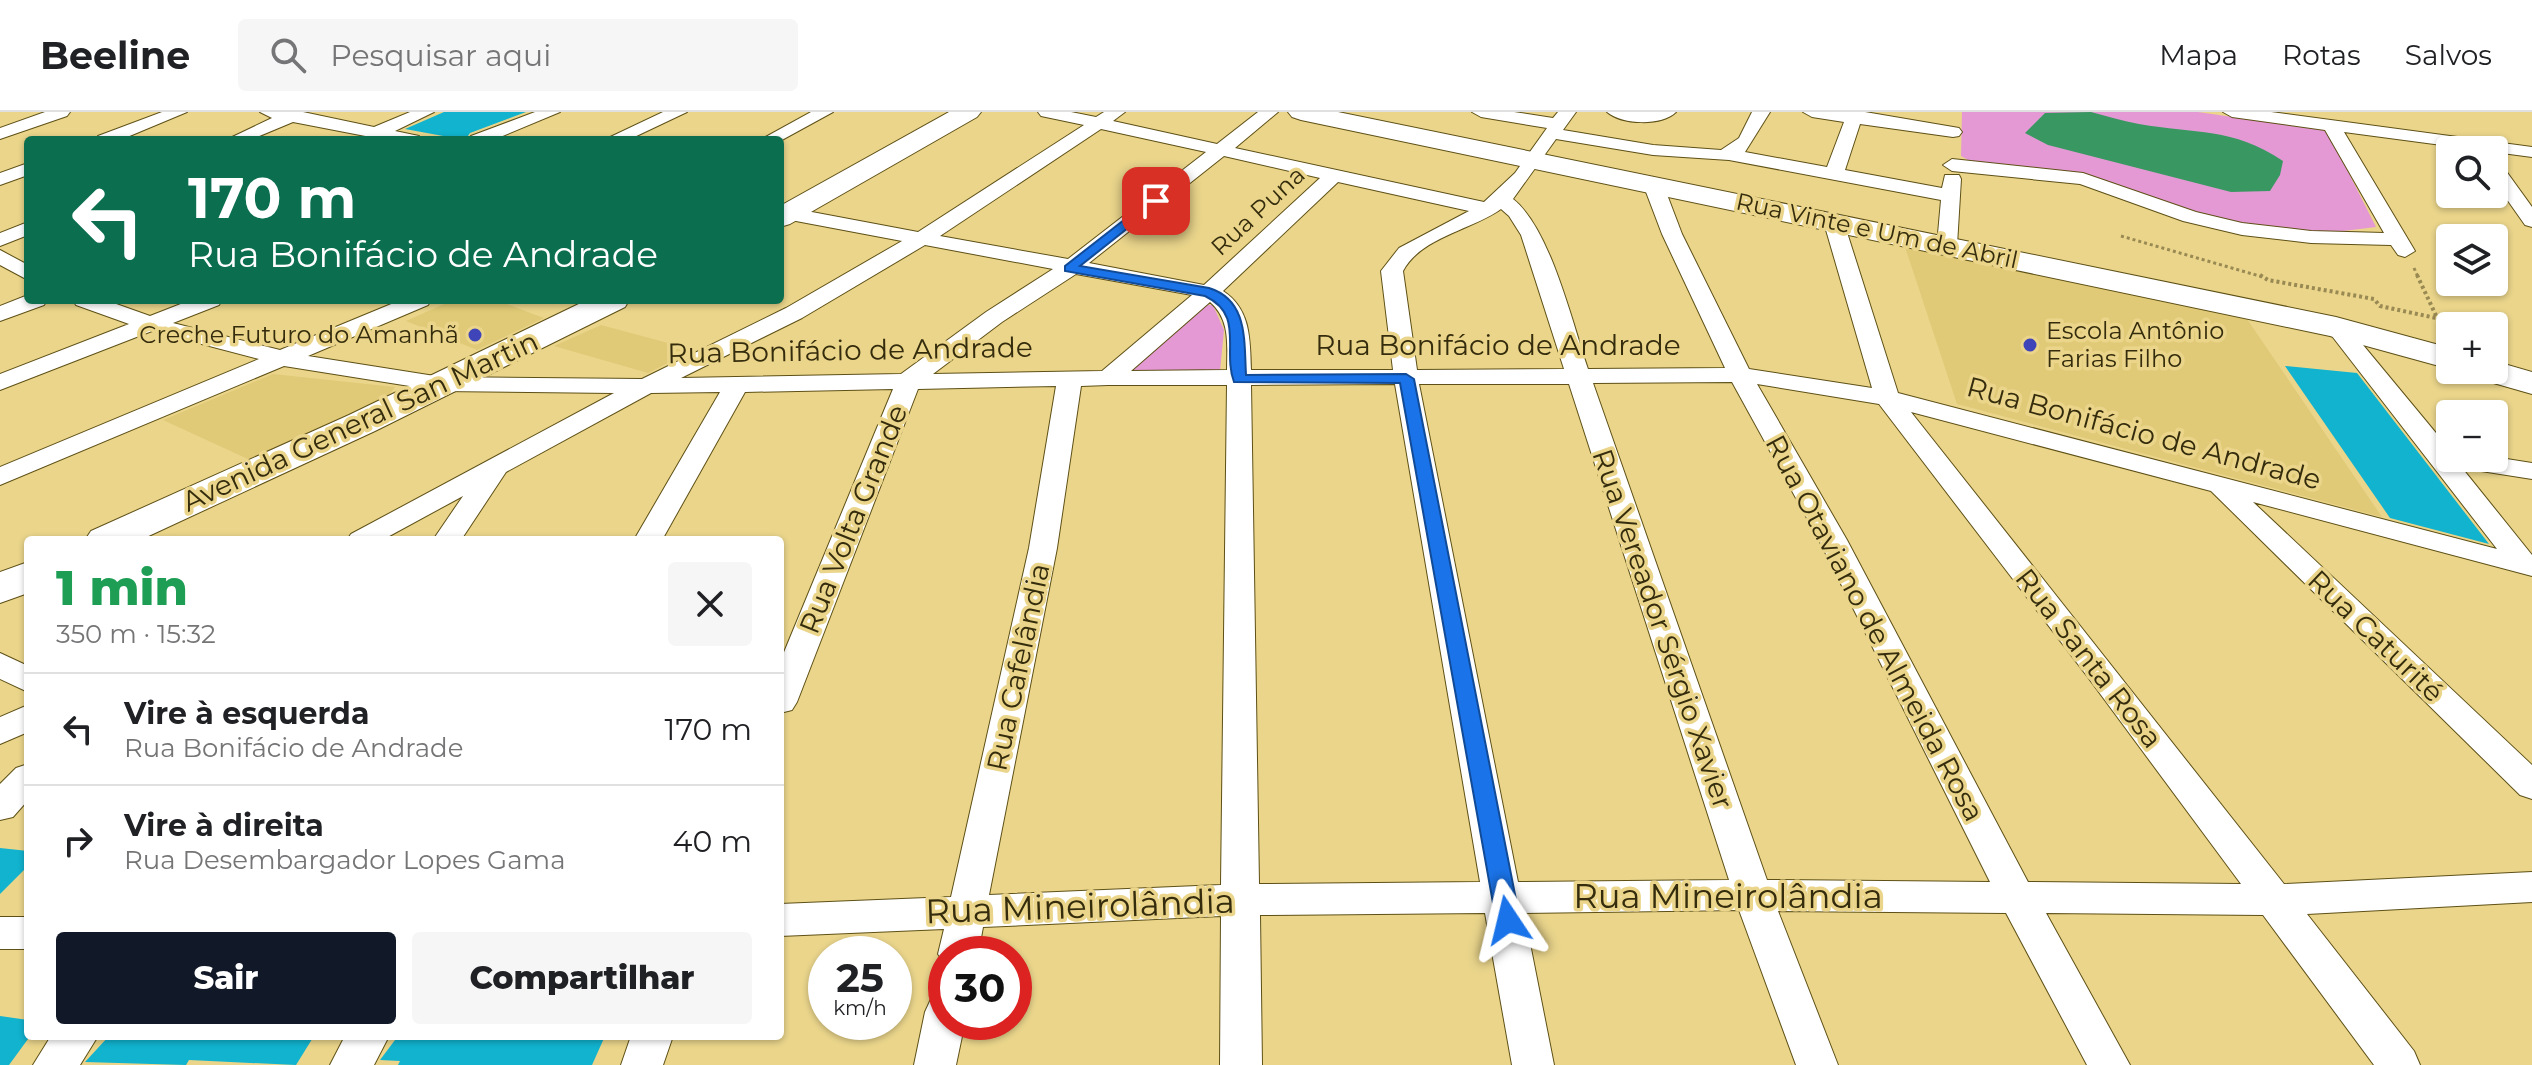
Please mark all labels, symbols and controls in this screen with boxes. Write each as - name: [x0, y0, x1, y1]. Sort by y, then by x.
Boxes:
- search box: [238, 19, 798, 91]
- text: Beeline: [40, 32, 190, 79]
- icon: search: [266, 33, 310, 77]
- text: Pesquisar aqui: [330, 37, 551, 74]
- text: Mapa: [2159, 38, 2238, 72]
- text: Rotas: [2282, 38, 2361, 72]
- text: Salvos: [2405, 38, 2492, 72]
- map controls: [2436, 136, 2508, 472]
- button: search: [2436, 136, 2508, 208]
- street label: Rua Puna: [1205, 160, 1311, 261]
- text: 170 m: [188, 164, 356, 232]
- pin: [1122, 167, 1190, 235]
- icon: left: [56, 168, 160, 272]
- icon: arrive: [1134, 179, 1178, 223]
- street label: Rua Vinte e Um de Abril: [1734, 186, 2021, 275]
- button: layers: [2436, 224, 2508, 296]
- text: Rua Bonifácio de Andrade: [188, 232, 658, 276]
- button: +: [2436, 312, 2508, 384]
- place label: Escola Antônio Farias Filho: [2046, 316, 2224, 373]
- place label: Creche Futuro do Amanhã: [139, 320, 459, 349]
- street label: Avenida General San Martin: [177, 323, 543, 519]
- marker: Creche Futuro do Amanhã: [466, 326, 484, 344]
- street label: Rua Bonifácio de Andrade: [1315, 328, 1681, 362]
- street label: Rua Bonifácio de Andrade: [667, 330, 1033, 370]
- marker: Escola Antônio Farias Filho: [2021, 336, 2039, 354]
- street label: Rua Bonifácio de Andrade: [1963, 369, 2325, 497]
- street label: Rua Volta Grande: [792, 400, 914, 638]
- button: −: [2436, 400, 2508, 472]
- street label: Rua Otaviano de Almeida Rosa: [1758, 429, 1992, 827]
- street label: Rua Vereador Sérgio Xavier: [1585, 445, 1741, 813]
- text: 1 min: [56, 559, 188, 617]
- street label: Rua Cafelândia: [979, 560, 1057, 774]
- button: close: [668, 562, 752, 646]
- street label: Rua Santa Rosa: [2008, 562, 2170, 754]
- street label: Rua Caturité: [2301, 563, 2451, 709]
- text: 350 m · 15:32: [56, 618, 216, 650]
- text: Vire à esquerda: [124, 695, 369, 732]
- icon: left: [56, 707, 100, 751]
- text: 170 m: [665, 711, 752, 748]
- text: Rua Bonifácio de Andrade: [124, 732, 463, 764]
- text: Vire à direita: [124, 807, 324, 844]
- icon: right: [56, 819, 100, 863]
- text: 40 m: [673, 823, 752, 860]
- text: Rua Desembargador Lopes Gama: [124, 844, 565, 876]
- street label: Rua Mineirolândia: [1573, 875, 1883, 917]
- position arrow: [1466, 878, 1550, 962]
- street label: Rua Mineirolândia: [925, 880, 1235, 932]
- button: Sair: [56, 932, 396, 1024]
- button: Compartilhar: [412, 932, 752, 1024]
- speed limit sign: 30: [928, 936, 1032, 1040]
- text: 25: [836, 953, 884, 1002]
- text: km/h: [833, 996, 887, 1020]

